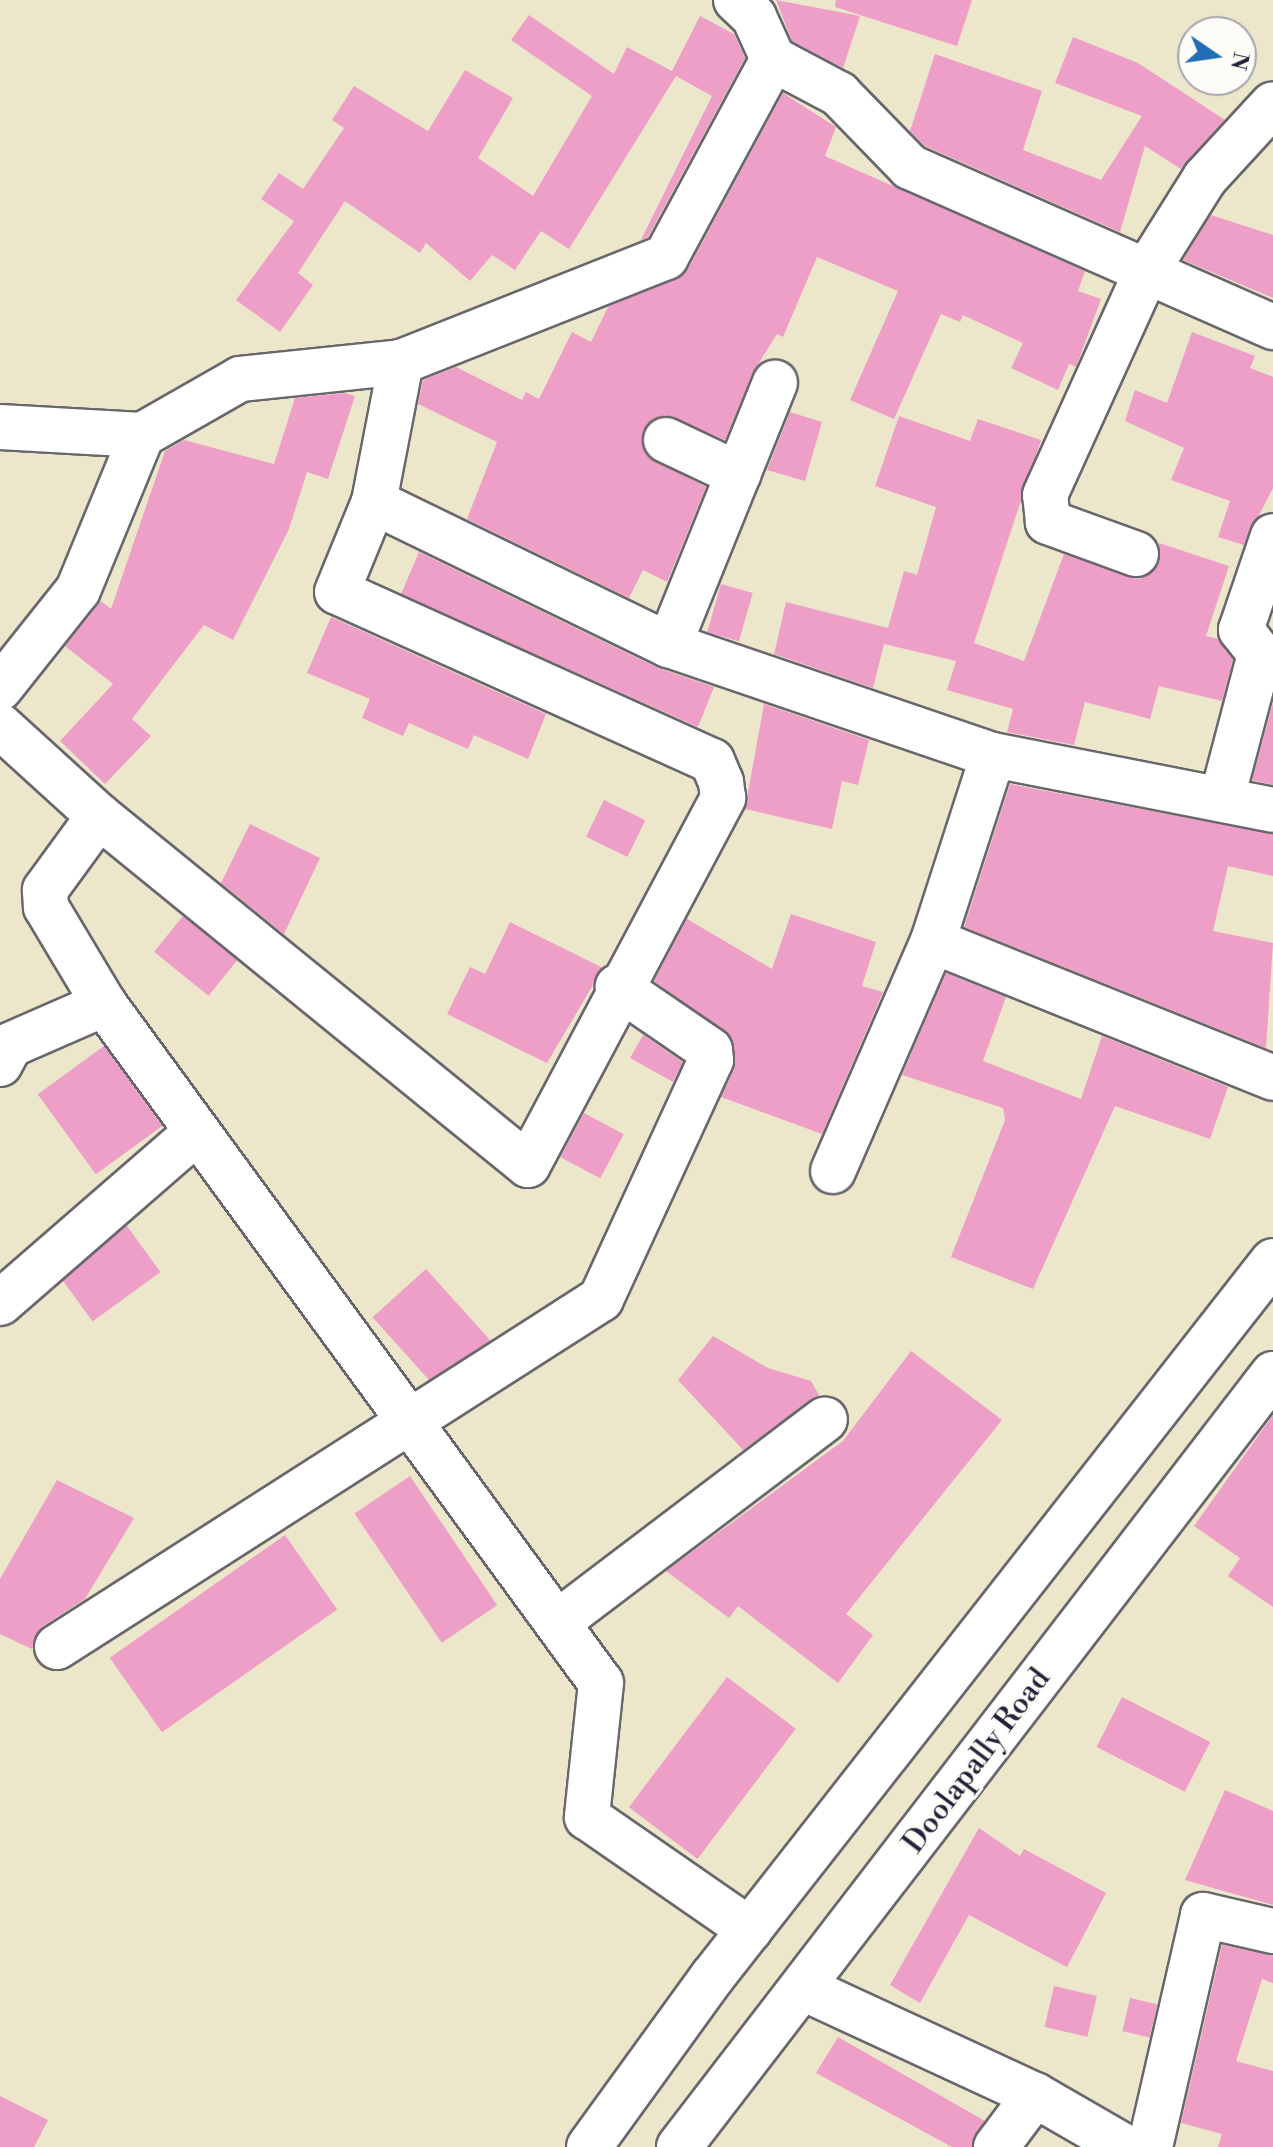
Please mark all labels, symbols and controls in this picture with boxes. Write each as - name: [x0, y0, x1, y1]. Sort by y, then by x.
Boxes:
- north arrow: [1177, 16, 1257, 96]
- text: N: [1224, 50, 1254, 73]
- street label: Doolapally Road: [896, 1662, 1058, 1860]

